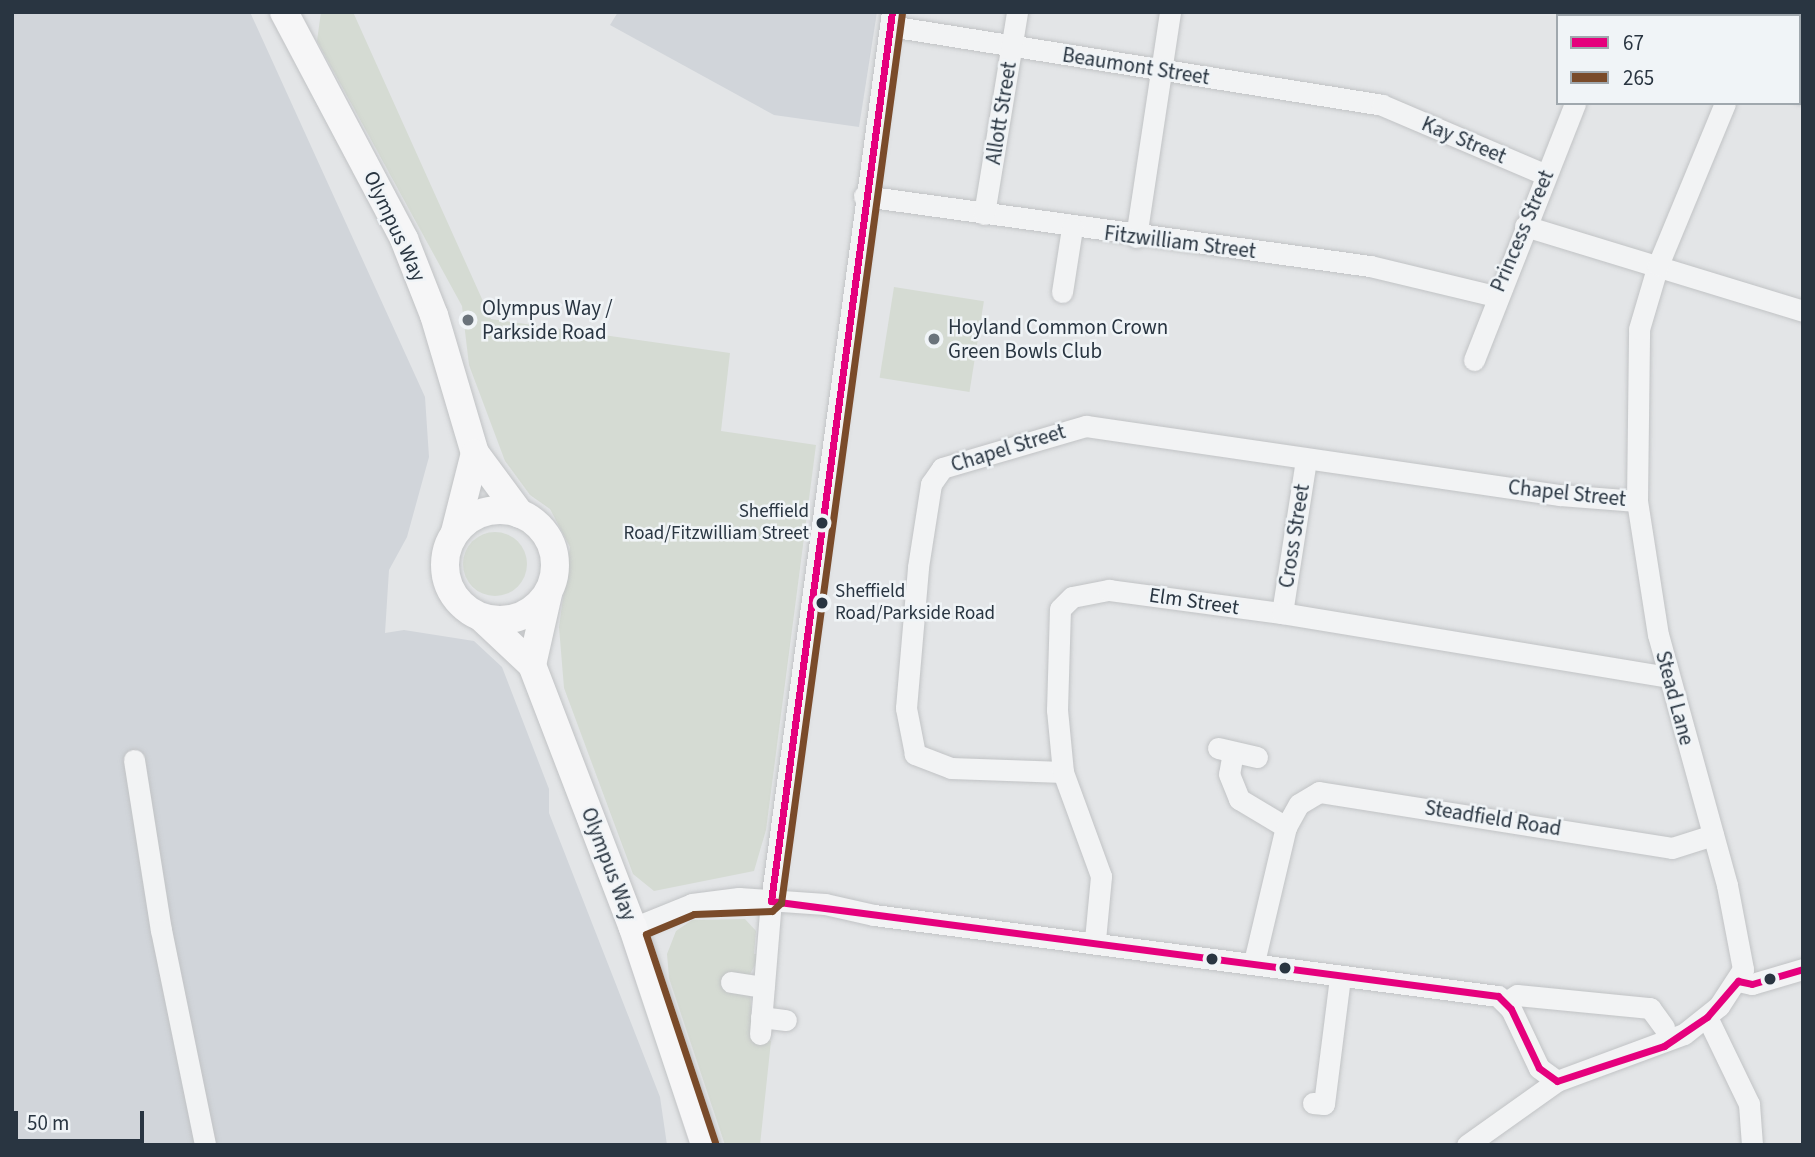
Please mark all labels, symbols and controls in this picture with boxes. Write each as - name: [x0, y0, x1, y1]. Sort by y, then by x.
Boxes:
- legend: [1556, 14, 1801, 105]
- text: 67: [1623, 28, 1644, 58]
- street label: Beaumont Street: [1061, 42, 1211, 90]
- street label: Allott Street: [980, 60, 1022, 166]
- text: 265: [1623, 63, 1654, 93]
- street label: Kay Street: [1418, 111, 1510, 169]
- street label: Princess Street: [1485, 166, 1559, 296]
- street label: Olympus Way: [358, 167, 432, 285]
- street label: Fitzwilliam Street: [1103, 220, 1257, 264]
- place label: Olympus Way / Parkside Road: [482, 295, 613, 345]
- marker: Olympus Way / Parkside Road: [460, 312, 476, 328]
- place label: Hoyland Common Crown Green Bowls Club: [948, 314, 1168, 364]
- marker: Hoyland Common Crown Green Bowls Club: [926, 331, 942, 347]
- street label: Chapel Street: [948, 419, 1068, 477]
- street label: Chapel Street: [1507, 474, 1627, 512]
- street label: Cross Street: [1273, 482, 1315, 590]
- place label: Sheffield Road/Fitzwilliam Street: [624, 501, 809, 545]
- marker: Sheffield Road/Fitzwilliam Street: [815, 516, 829, 530]
- place label: Sheffield Road/Parkside Road: [835, 581, 995, 625]
- street label: Elm Street: [1147, 582, 1241, 620]
- marker: Sheffield Road/Parkside Road: [815, 596, 829, 610]
- street label: Stead Lane: [1650, 648, 1700, 748]
- street label: Steadfield Road: [1423, 795, 1563, 841]
- street label: Olympus Way: [576, 804, 642, 924]
- unlabelled marker: [1205, 952, 1219, 966]
- unlabelled marker: [1278, 961, 1292, 975]
- unlabelled marker: [1763, 972, 1777, 986]
- scale bar: [18, 1098, 147, 1142]
- text: 50 m: [27, 1108, 69, 1138]

